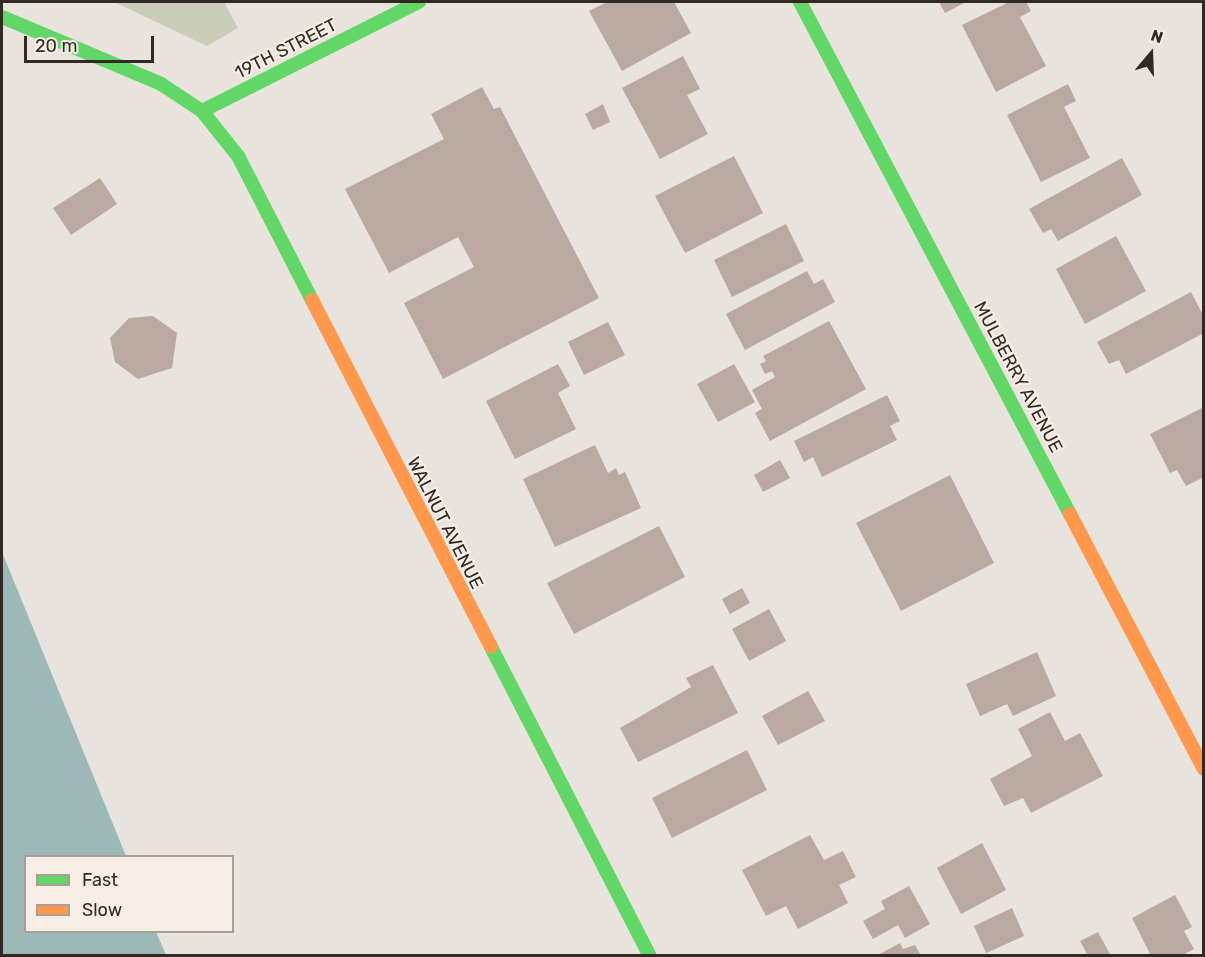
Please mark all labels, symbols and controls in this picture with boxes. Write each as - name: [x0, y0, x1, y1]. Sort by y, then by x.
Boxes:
- street label: 19TH STREET: [231, 14, 341, 84]
- scale bar: [27, 24, 158, 62]
- north arrow: [1121, 24, 1181, 84]
- text: N: [1148, 26, 1166, 47]
- text: 20 m: [35, 35, 77, 57]
- street label: MULBERRY AVENUE: [969, 297, 1067, 457]
- street label: WALNUT AVENUE: [402, 453, 488, 593]
- legend: [24, 855, 234, 933]
- text: Fast: [82, 869, 118, 891]
- text: Slow: [82, 899, 122, 921]

